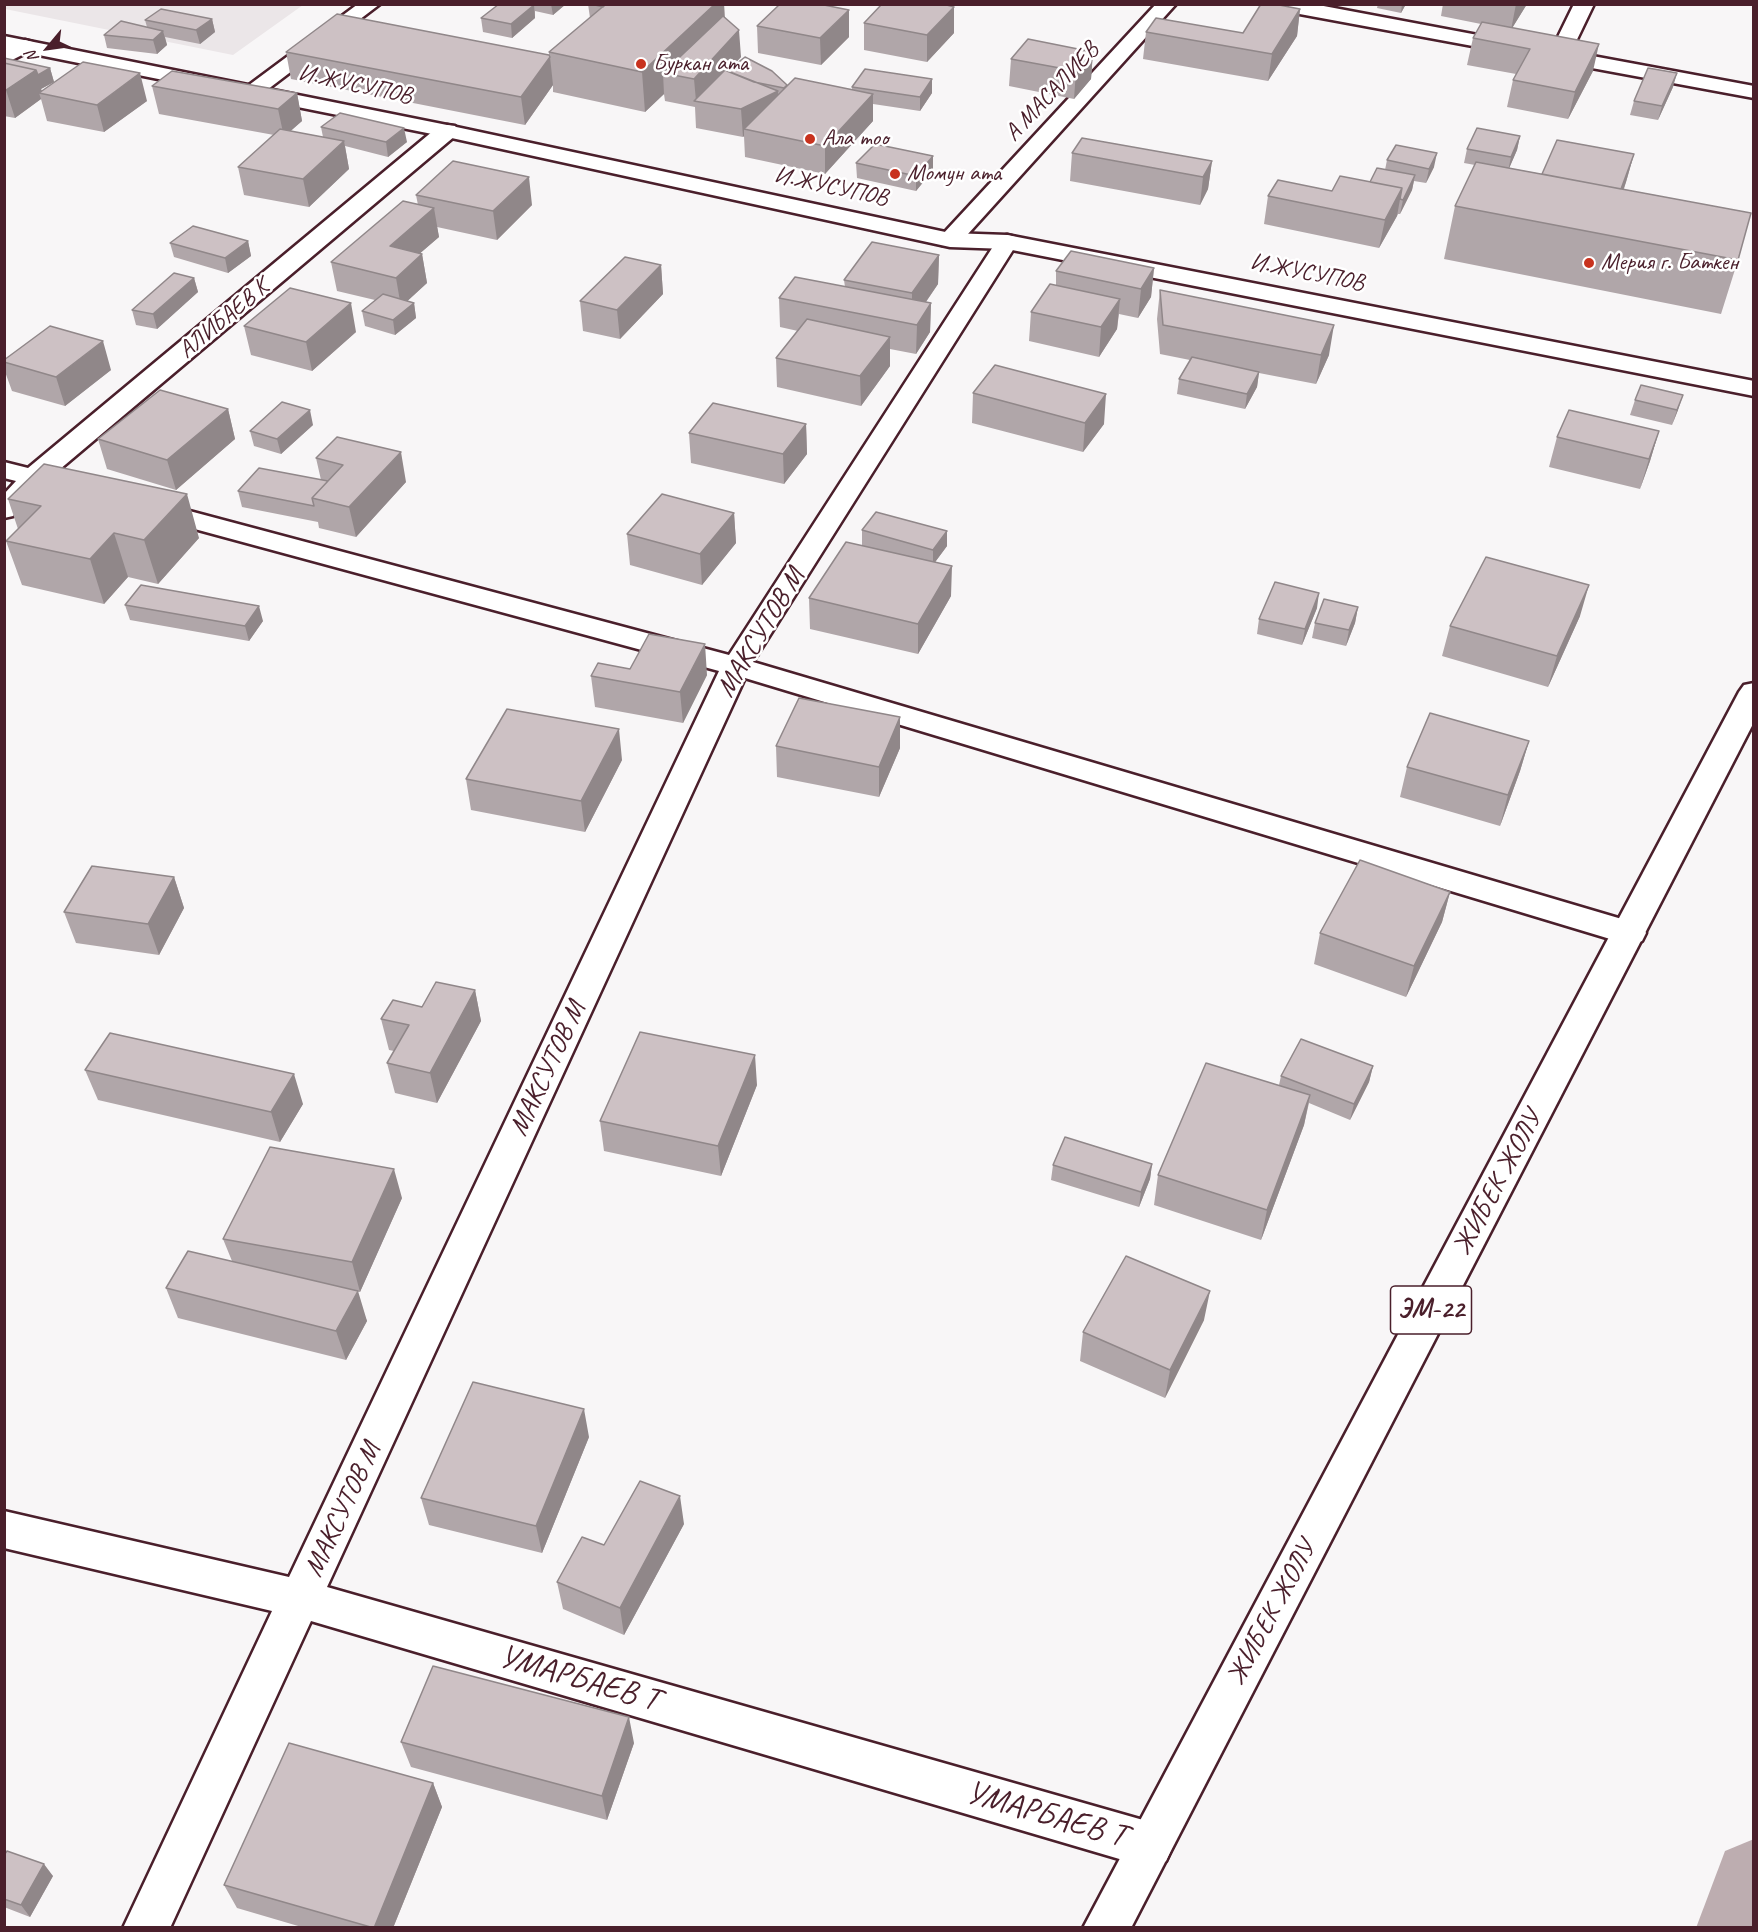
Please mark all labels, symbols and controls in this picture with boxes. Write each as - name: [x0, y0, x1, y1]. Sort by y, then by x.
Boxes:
- north arrow: [18, 18, 78, 78]
- street label: А МАСАЛИЕВ: [999, 36, 1105, 148]
- text: N: [21, 48, 43, 66]
- place label: Буркан ата: [653, 50, 748, 78]
- marker: Буркан ата: [634, 57, 648, 71]
- street label: И.ЖУСУПОВ: [296, 59, 414, 111]
- place label: Ала тоо: [822, 125, 888, 153]
- marker: Ала тоо: [803, 132, 817, 146]
- place label: Момун ата: [907, 160, 1001, 188]
- street label: И.ЖУСУПОВ: [772, 161, 890, 213]
- marker: Момун ата: [888, 167, 902, 181]
- street label: И.ЖУСУПОВ: [1248, 248, 1366, 298]
- place label: Мерия г. Бaткен: [1601, 249, 1738, 277]
- marker: Мерия г. Бaткен: [1582, 256, 1596, 270]
- street label: АЛИБАЕВ К: [173, 273, 275, 365]
- street label: МАКСУТОВ М: [710, 563, 812, 703]
- street label: МАКСУТОВ М: [502, 997, 594, 1141]
- street label: ЖИБЕК ЖОЛУ: [1446, 1105, 1550, 1261]
- road number: ЭМ-22: [1390, 1286, 1472, 1334]
- street label: МАКСУТОВ М: [297, 1438, 389, 1582]
- street label: ЖИБЕК ЖОЛУ: [1220, 1535, 1324, 1691]
- street label: УМАРБАЕВ Т: [494, 1637, 664, 1721]
- street label: УМАРБАЕВ Т: [961, 1773, 1131, 1857]

